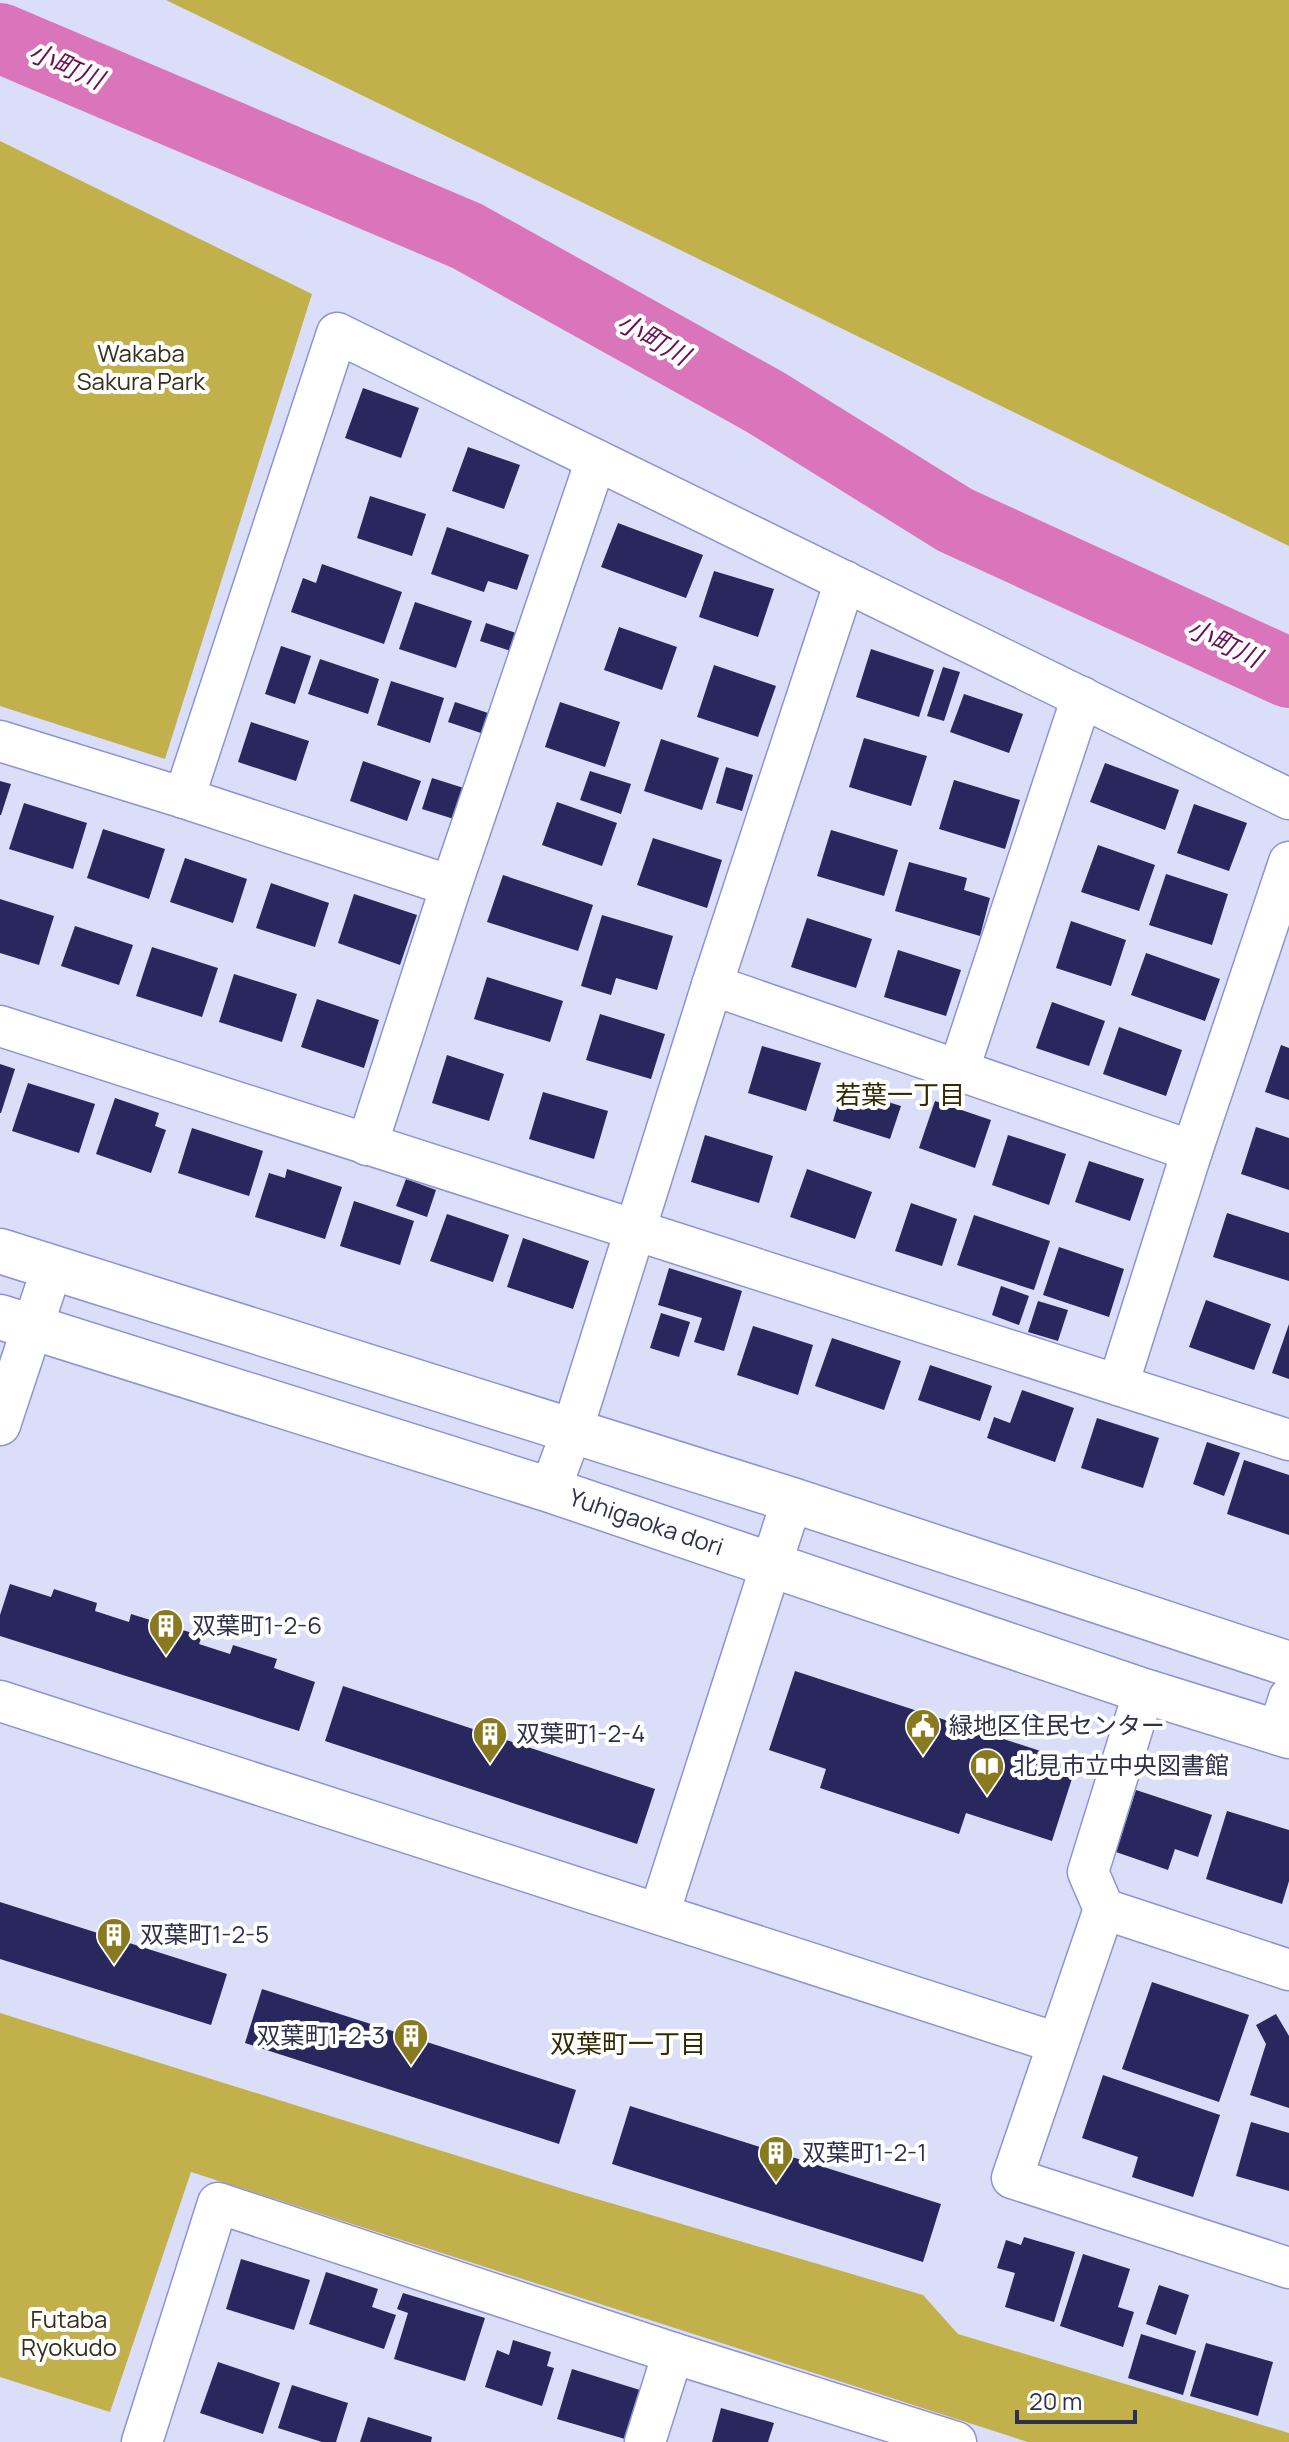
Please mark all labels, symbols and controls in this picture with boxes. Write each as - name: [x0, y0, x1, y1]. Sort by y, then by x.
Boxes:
- water label: 小町川: [23, 33, 112, 98]
- water label: 小町川: [611, 303, 699, 374]
- park label: Wakaba Sakura Park: [77, 336, 206, 397]
- water label: 小町川: [1181, 609, 1270, 676]
- district label: 若葉一丁目: [835, 1076, 965, 1112]
- street label: Yuhigaoka dori: [565, 1480, 728, 1563]
- building icon: 双葉町1-2-6: [147, 1607, 185, 1657]
- place label: 双葉町1-2-6: [192, 1608, 322, 1641]
- public building icon: 緑地区住民センター: [904, 1707, 942, 1757]
- place label: 緑地区住民センター: [949, 1708, 1165, 1741]
- building icon: 双葉町1-2-4: [471, 1715, 509, 1765]
- place label: 双葉町1-2-4: [516, 1716, 645, 1749]
- library icon: 北見市立中央図書館: [968, 1747, 1006, 1797]
- place label: 北見市立中央図書館: [1013, 1748, 1229, 1781]
- building icon: 双葉町1-2-5: [95, 1916, 133, 1966]
- place label: 双葉町1-2-5: [140, 1917, 269, 1950]
- building icon: 双葉町1-2-3: [392, 2017, 430, 2067]
- place label: 双葉町1-2-3: [257, 2018, 385, 2051]
- district label: 双葉町一丁目: [550, 2025, 706, 2061]
- building icon: 双葉町1-2-1: [757, 2134, 795, 2184]
- place label: 双葉町1-2-1: [802, 2135, 927, 2168]
- park label: Futaba Ryokudo: [21, 2302, 117, 2363]
- scale bar: [1017, 2374, 1135, 2424]
- text: 20 m: [1029, 2384, 1082, 2417]

